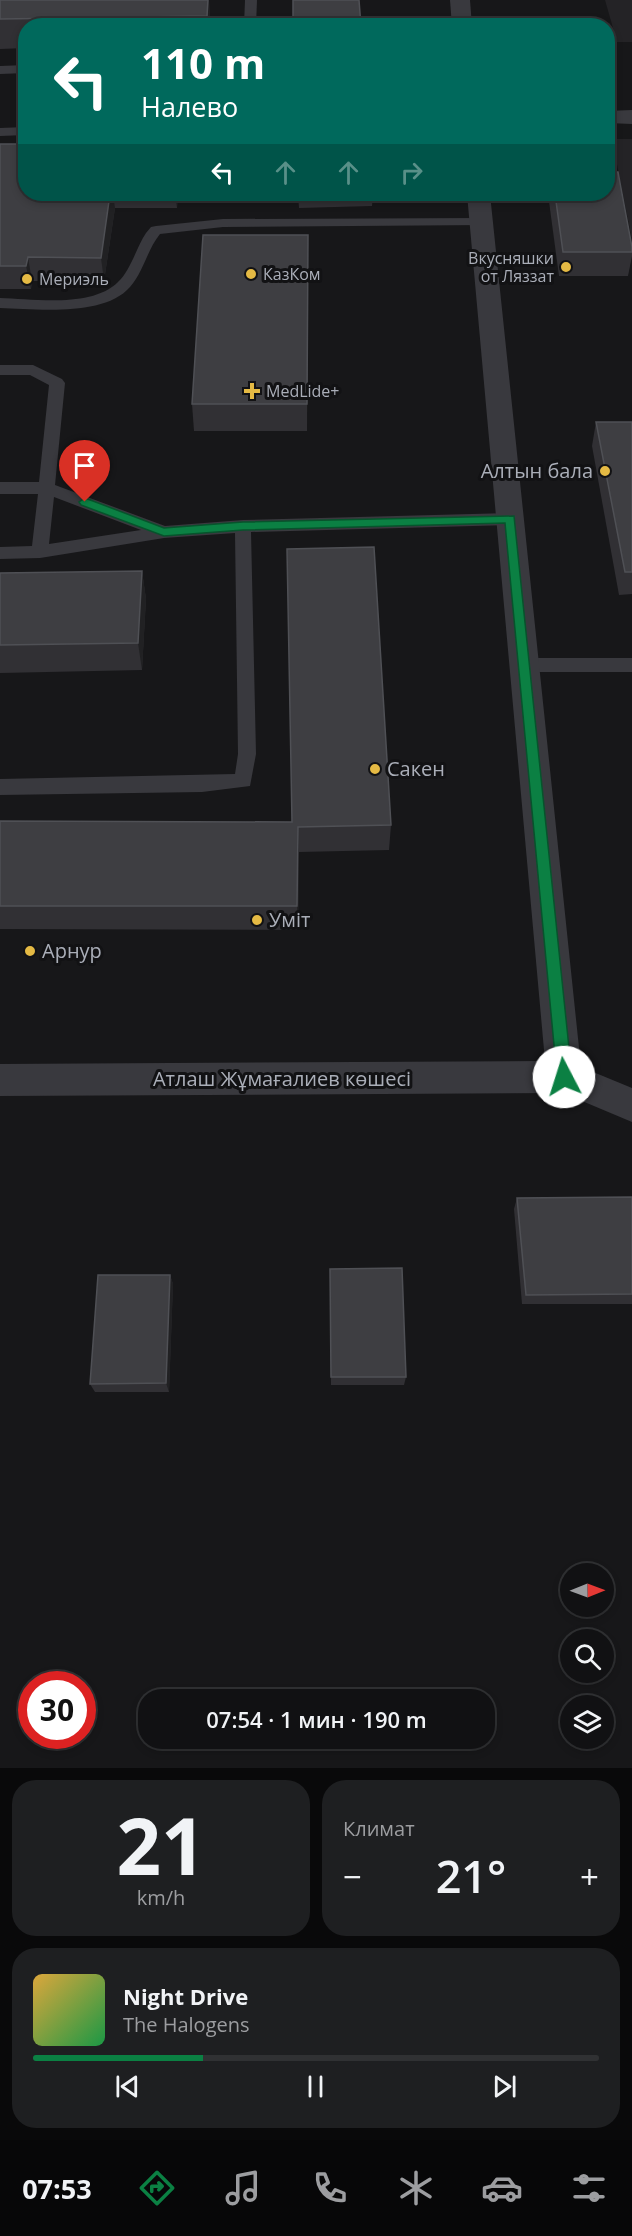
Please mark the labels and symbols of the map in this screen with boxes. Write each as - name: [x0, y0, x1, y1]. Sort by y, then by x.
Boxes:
- place label: Вкусняшки от Ляззат: [468, 247, 554, 287]
- marker: Вкусняшки от Ляззат: [559, 260, 573, 274]
- place label: КазКом: [263, 263, 321, 285]
- marker: КазКом: [244, 267, 258, 281]
- place label: Мериэль: [39, 268, 109, 290]
- marker: Мериэль: [20, 272, 34, 286]
- place label: MedLide+: [266, 380, 339, 402]
- marker: MedLide+: [243, 382, 261, 400]
- pin: [59, 440, 110, 502]
- place label: Алтын бала: [481, 457, 593, 484]
- marker: Алтын бала: [598, 464, 612, 478]
- place label: Сакен: [387, 755, 445, 782]
- marker: Сакен: [368, 762, 382, 776]
- place label: Умiт: [269, 906, 310, 933]
- marker: Умiт: [250, 913, 264, 927]
- place label: Арнур: [42, 937, 102, 964]
- marker: Арнур: [23, 944, 37, 958]
- position arrow: [532, 1045, 596, 1109]
- street label: Атлаш Жұмағалиев көшесі: [153, 1065, 411, 1092]
- north arrow: [560, 1563, 614, 1617]
- speed limit sign: 30: [18, 1671, 96, 1749]

